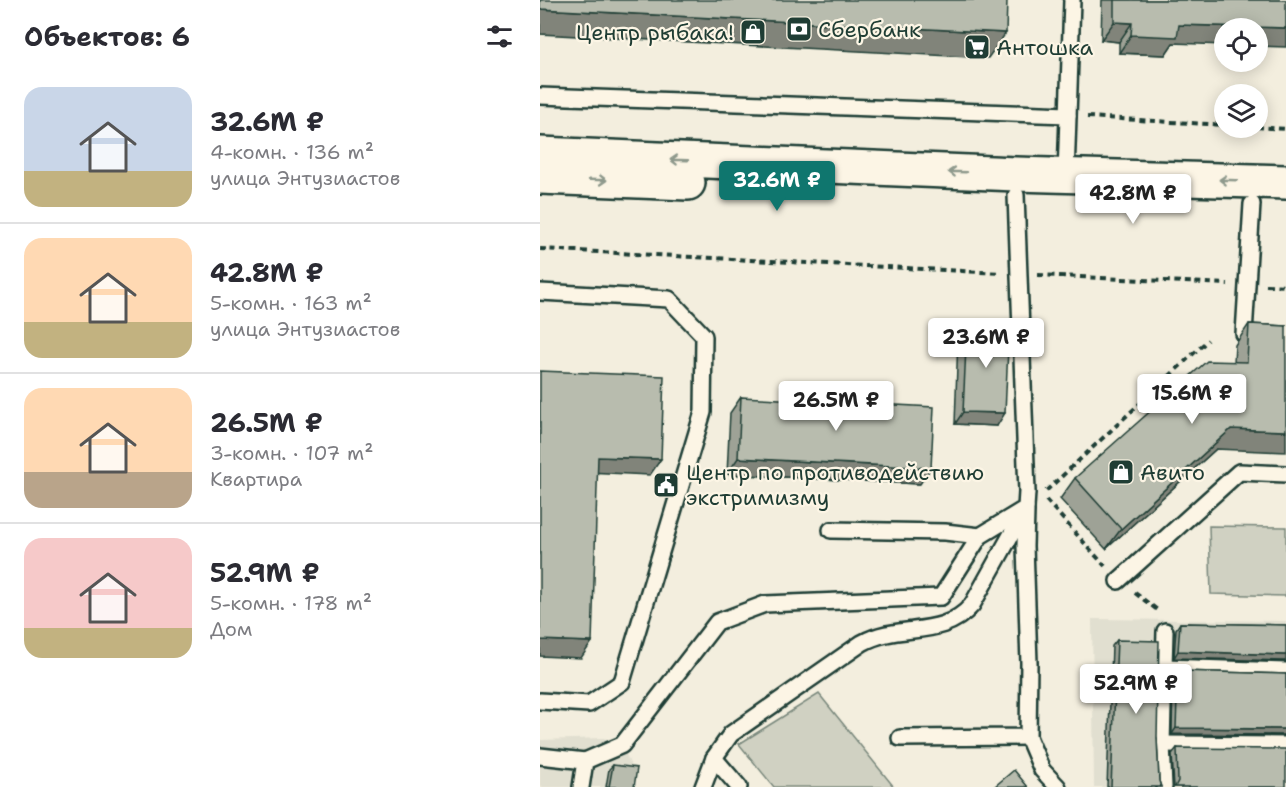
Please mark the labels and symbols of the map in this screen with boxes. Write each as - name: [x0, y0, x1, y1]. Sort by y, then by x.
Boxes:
- bank icon: Сбербанк: [784, 14, 814, 44]
- place label: Сбербанк: [818, 15, 921, 44]
- shop icon: Центр рыбака!: [738, 17, 768, 47]
- place label: Центр рыбака!: [576, 18, 734, 47]
- supermarket icon: Антошка: [962, 32, 992, 62]
- place label: Антошка: [996, 33, 1093, 62]
- one-way arrow: [669, 154, 689, 165]
- pin: 32.6M ₽: [722, 161, 832, 212]
- one-way arrow: [948, 166, 968, 177]
- one-way arrow: [588, 174, 608, 185]
- pin: 42.8M ₽: [1078, 174, 1188, 225]
- one-way arrow: [1218, 175, 1238, 186]
- pin: 23.6M ₽: [931, 318, 1041, 369]
- pin: 15.6M ₽: [1137, 374, 1247, 425]
- pin: 26.5M ₽: [781, 381, 891, 432]
- shop icon: Авито: [1106, 457, 1136, 487]
- place label: Центр по противодействию экстримизму: [686, 458, 984, 512]
- place label: Авито: [1140, 458, 1205, 487]
- public building icon: Центр по противодействию экстримизму: [651, 470, 681, 500]
- pin: 52.9M ₽: [1081, 664, 1191, 715]

